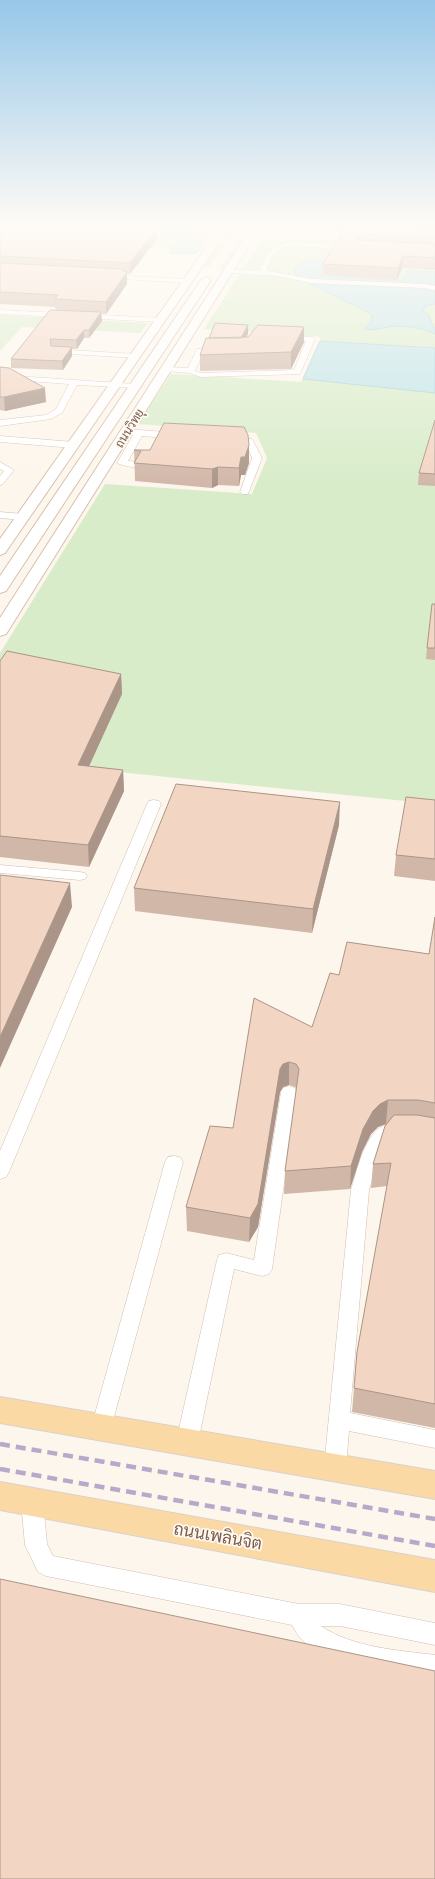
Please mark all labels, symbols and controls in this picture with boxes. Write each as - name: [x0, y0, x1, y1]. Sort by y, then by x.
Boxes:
- street label: ถนนวิทยุ: [111, 406, 148, 451]
- street label: ถนนเพลินจิต: [172, 1518, 264, 1554]

